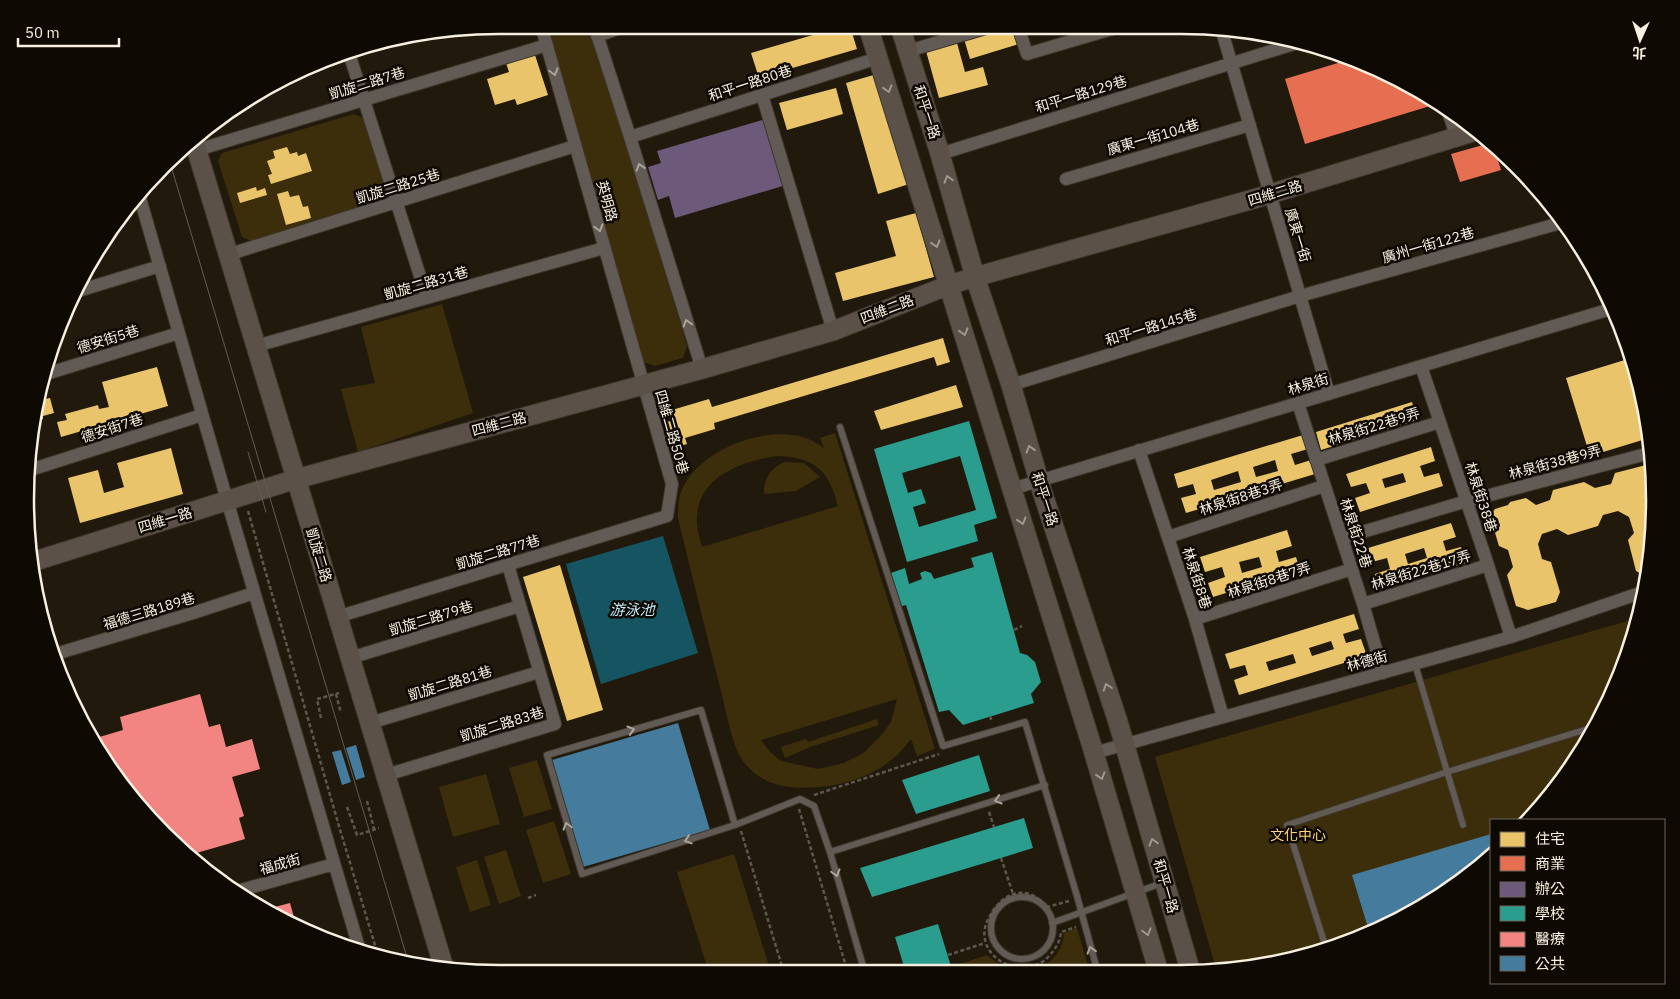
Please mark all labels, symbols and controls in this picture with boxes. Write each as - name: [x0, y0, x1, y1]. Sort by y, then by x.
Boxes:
- scale bar: [18, 15, 119, 47]
- north arrow: [1615, 15, 1665, 65]
- text: 50 m: [25, 23, 60, 42]
- text: 北: [1632, 44, 1647, 62]
- street label: 和平一路80巷: [706, 61, 794, 105]
- street label: 凱旋二路7巷: [327, 63, 407, 103]
- one-way arrow: [549, 67, 559, 76]
- street label: 和平一路129巷: [1033, 71, 1129, 117]
- street label: 和平一路: [910, 83, 944, 141]
- one-way arrow: [882, 84, 892, 92]
- street label: 廣東一街104巷: [1105, 115, 1201, 159]
- one-way arrow: [635, 164, 645, 172]
- street label: 凱旋二路25巷: [354, 165, 442, 207]
- one-way arrow: [943, 176, 953, 184]
- street label: 四維二路: [1246, 176, 1304, 210]
- street label: 英明路: [593, 178, 621, 224]
- street label: 廣東一街: [1281, 206, 1315, 264]
- street label: 廣州一街122巷: [1380, 223, 1476, 267]
- one-way arrow: [593, 224, 603, 232]
- one-way arrow: [931, 239, 941, 248]
- street label: 凱旋二路31巷: [382, 262, 470, 304]
- street label: 四維二路: [858, 291, 916, 327]
- street label: 和平一路145巷: [1103, 304, 1199, 350]
- one-way arrow: [683, 319, 693, 327]
- street label: 德安街5巷: [75, 321, 141, 357]
- one-way arrow: [958, 327, 968, 336]
- street label: 林泉街: [1285, 369, 1331, 399]
- street label: 四維二路50巷: [651, 388, 693, 476]
- street label: 林泉街22巷9弄: [1326, 403, 1422, 449]
- street label: 四維二路: [470, 408, 528, 440]
- street label: 德安街7巷: [79, 409, 145, 447]
- street label: 林泉街38巷9弄: [1507, 441, 1603, 483]
- one-way arrow: [1025, 445, 1035, 453]
- street label: 林泉街38巷: [1461, 460, 1501, 534]
- street label: 和平一路: [1028, 470, 1062, 528]
- street label: 林泉街8巷3弄: [1197, 475, 1285, 519]
- street label: 林泉街22巷: [1336, 496, 1376, 570]
- street label: 四維一路: [136, 503, 194, 537]
- one-way arrow: [1016, 516, 1026, 524]
- street label: 凱旋二路: [302, 526, 336, 584]
- street label: 凱旋二路77巷: [454, 531, 542, 573]
- street label: 林泉街8巷: [1178, 545, 1216, 611]
- street label: 林泉街22巷17弄: [1369, 546, 1473, 594]
- street label: 林泉街8巷7弄: [1225, 558, 1313, 602]
- street label: 福德三路189巷: [101, 588, 197, 634]
- street label: 凱旋二路79巷: [387, 597, 475, 639]
- water label: 游泳池: [609, 600, 656, 619]
- street label: 林德街: [1344, 647, 1390, 675]
- street label: 凱旋二路81巷: [406, 662, 494, 704]
- one-way arrow: [1102, 683, 1112, 691]
- street label: 凱旋二路83巷: [458, 703, 546, 745]
- one-way arrow: [627, 726, 635, 736]
- one-way arrow: [1095, 772, 1105, 780]
- one-way arrow: [994, 794, 1003, 804]
- legend: [1490, 819, 1665, 984]
- one-way arrow: [563, 822, 573, 831]
- park label: 文化中心: [1270, 826, 1326, 844]
- text: 住宅: [1535, 829, 1565, 848]
- one-way arrow: [685, 834, 693, 844]
- one-way arrow: [1149, 839, 1159, 847]
- street label: 福成街: [257, 850, 303, 878]
- text: 商業: [1535, 854, 1565, 873]
- street label: 和平一路: [1150, 857, 1182, 915]
- one-way arrow: [830, 868, 840, 876]
- text: 辦公: [1535, 879, 1565, 898]
- text: 學校: [1535, 904, 1565, 923]
- one-way arrow: [1141, 927, 1151, 936]
- text: 醫療: [1535, 929, 1565, 948]
- one-way arrow: [1087, 947, 1097, 955]
- text: 公共: [1535, 954, 1565, 973]

